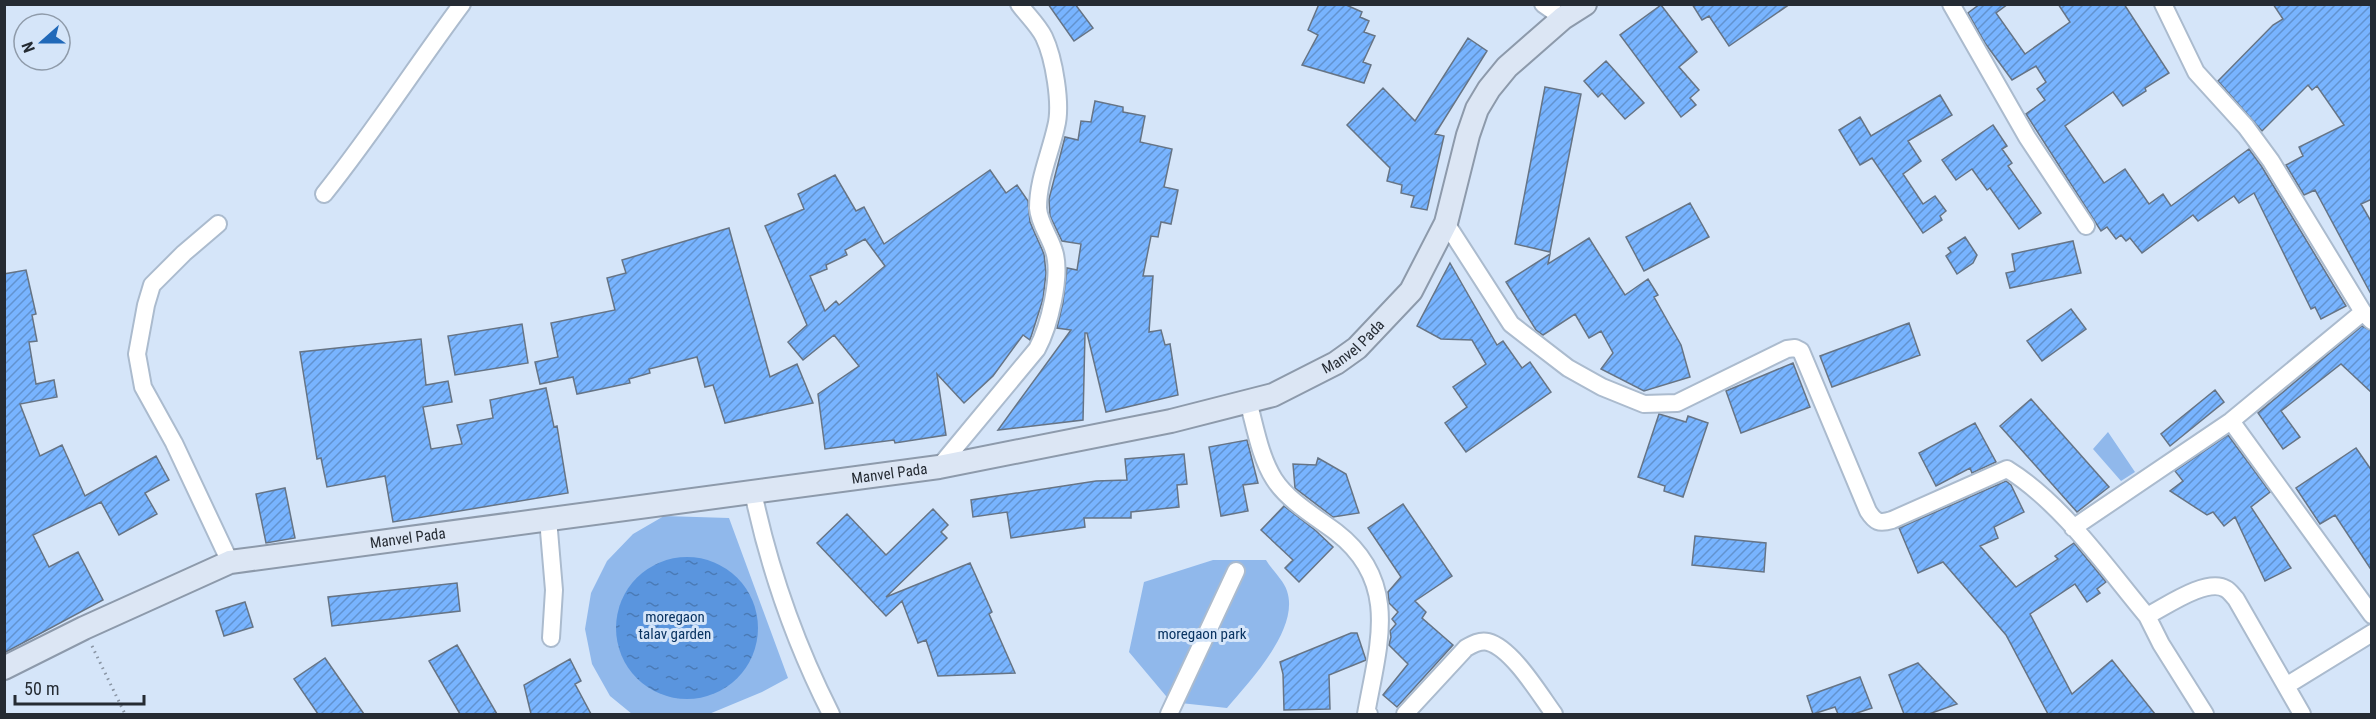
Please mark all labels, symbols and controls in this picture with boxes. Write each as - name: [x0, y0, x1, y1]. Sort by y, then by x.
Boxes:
- north arrow: [12, 12, 72, 72]
- text: N: [18, 39, 39, 55]
- street label: Manvel Pada: [1319, 316, 1388, 378]
- street label: Manvel Pada: [851, 460, 928, 488]
- street label: Manvel Pada: [369, 524, 447, 552]
- park label: moregaon talav garden: [639, 608, 711, 643]
- park label: moregaon park: [1157, 625, 1247, 643]
- scale bar: [15, 668, 144, 706]
- text: 50 m: [24, 678, 59, 699]

